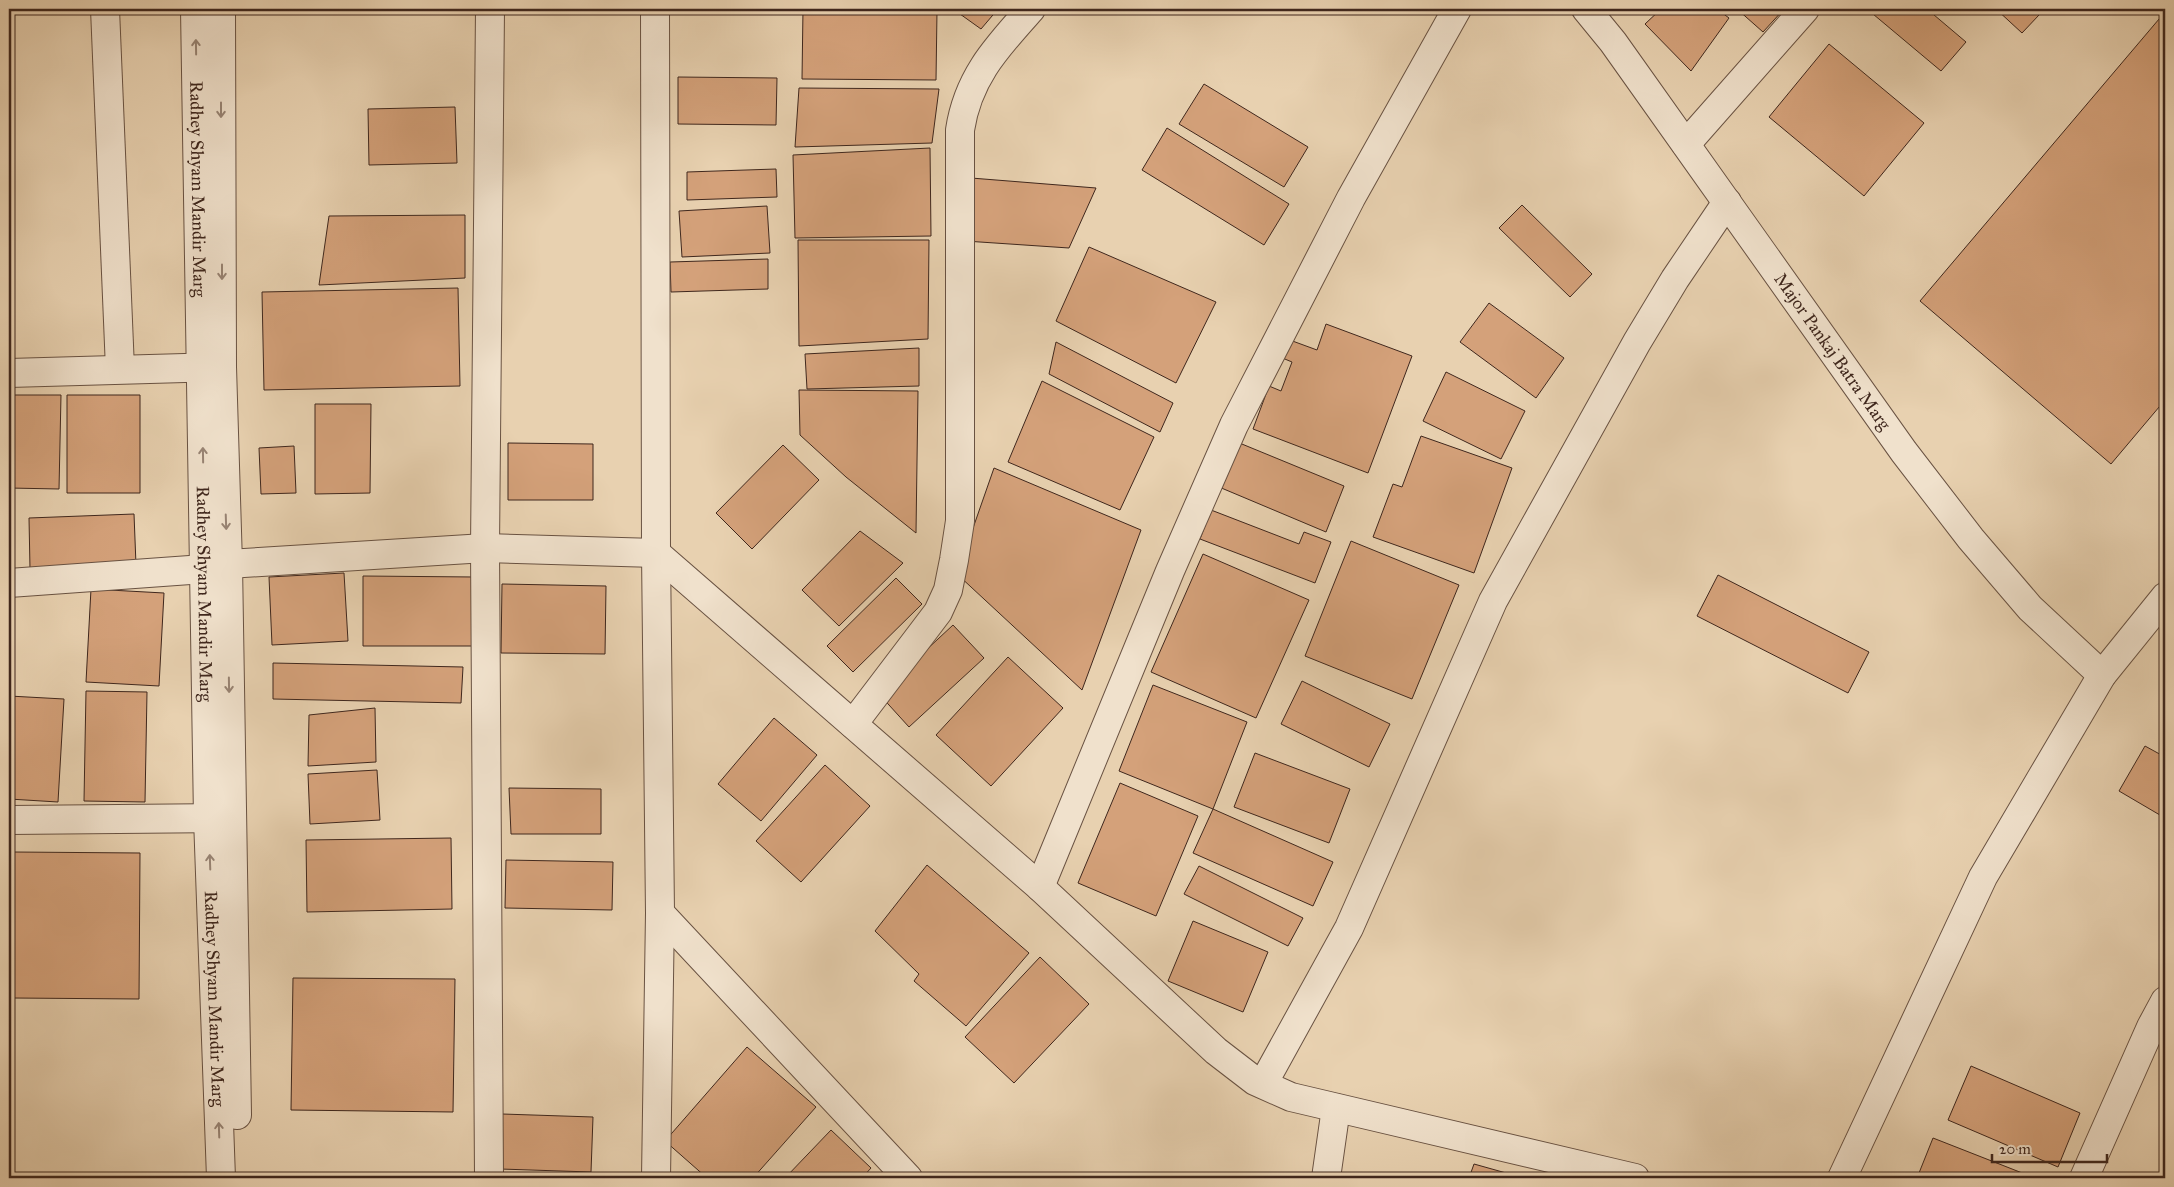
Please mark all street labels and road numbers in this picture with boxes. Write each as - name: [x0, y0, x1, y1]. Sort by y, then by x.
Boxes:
- street label: Radhey Shyam Mandir Marg: [185, 81, 211, 298]
- street label: Major Pankaj Batra Marg: [1769, 269, 1896, 435]
- street label: Radhey Shyam Mandir Marg: [192, 486, 217, 703]
- street label: Radhey Shyam Mandir Marg: [200, 890, 229, 1108]

